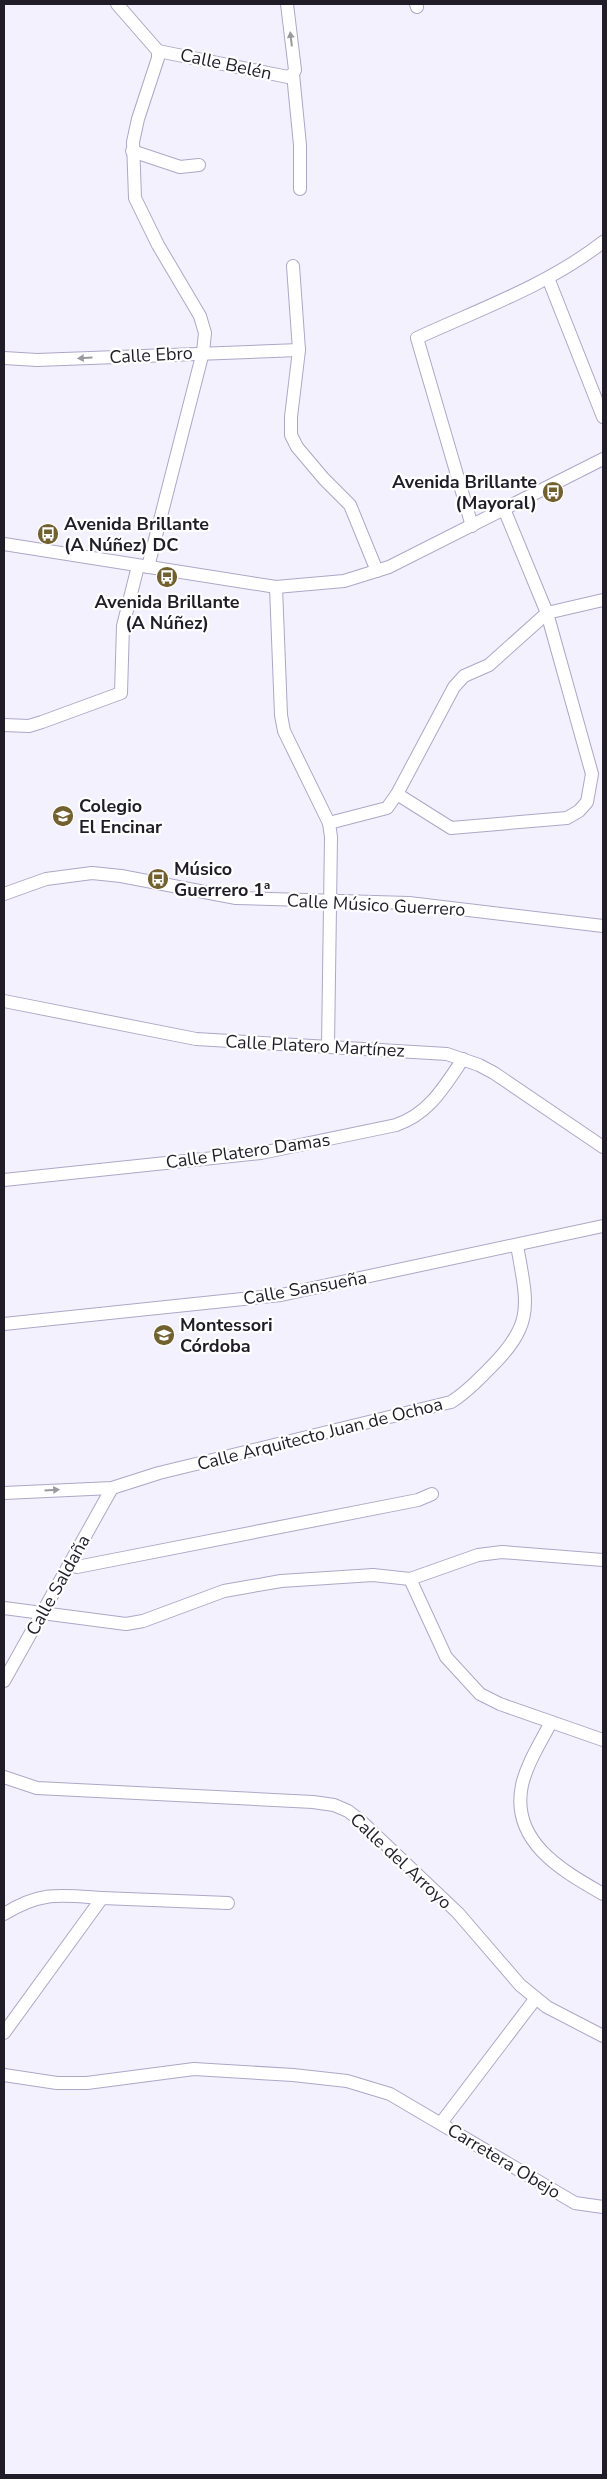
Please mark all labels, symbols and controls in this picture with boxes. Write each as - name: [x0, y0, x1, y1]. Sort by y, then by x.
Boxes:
- one-way arrow: [287, 31, 295, 47]
- street label: Calle Belén: [178, 43, 274, 85]
- street label: Calle Ebro: [109, 341, 193, 369]
- one-way arrow: [76, 354, 92, 362]
- place label: Avenida Brillante (Mayoral): [392, 470, 537, 515]
- bus stop icon: Avenida Brillante (Mayoral): [541, 480, 565, 504]
- place label: Avenida Brillante (A Núñez) DC: [64, 512, 209, 557]
- bus stop icon: Avenida Brillante (A Núñez) DC: [36, 522, 60, 546]
- bus stop icon: Avenida Brillante (A Núñez): [155, 565, 179, 589]
- place label: Avenida Brillante (A Núñez): [94, 590, 240, 635]
- place label: Colegio El Encinar: [79, 794, 162, 839]
- school or university icon: Colegio El Encinar: [51, 804, 75, 828]
- place label: Músico Guerrero 1ª: [174, 857, 270, 902]
- bus stop icon: Músico Guerrero 1ª: [146, 867, 170, 891]
- street label: Calle Músico Guerrero: [286, 888, 466, 922]
- street label: Calle Platero Martínez: [225, 1029, 405, 1063]
- street label: Calle Platero Damas: [164, 1128, 332, 1174]
- street label: Calle Sansueña: [241, 1265, 369, 1311]
- place label: Montessori Córdoba: [180, 1313, 273, 1358]
- school or university icon: Montessori Córdoba: [152, 1323, 176, 1347]
- street label: Calle Arquitecto Juan de Ochoa: [195, 1392, 445, 1476]
- one-way arrow: [45, 1486, 61, 1494]
- street label: Calle Saldaña: [20, 1530, 96, 1640]
- street label: Calle del Arroyo: [345, 1808, 457, 1914]
- street label: Carretera Obejo: [443, 2118, 565, 2204]

